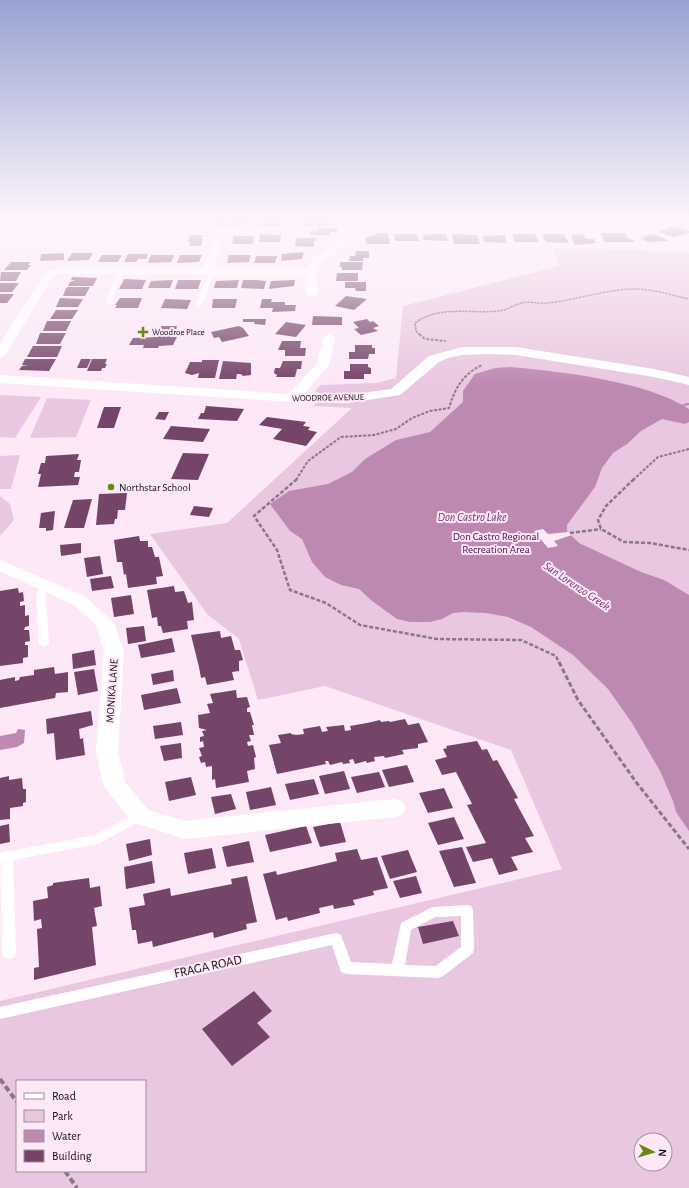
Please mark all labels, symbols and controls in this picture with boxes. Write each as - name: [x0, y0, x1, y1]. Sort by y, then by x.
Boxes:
- marker: Woodroe Place: [137, 326, 149, 338]
- place label: Woodroe Place: [152, 328, 205, 337]
- street label: WOODROE AVENUE: [292, 393, 365, 403]
- marker: Northstar School: [106, 482, 116, 492]
- place label: Northstar School: [119, 482, 191, 493]
- water label: Don Castro Lake: [437, 511, 507, 523]
- park label: Don Castro Regional Recreation Area: [453, 531, 539, 555]
- water label: San Lorenzo Creek: [542, 559, 613, 613]
- street label: MONIKA LANE: [104, 658, 120, 723]
- street label: FRAGA ROAD: [173, 953, 243, 981]
- legend: [16, 1080, 146, 1172]
- text: Road: [52, 1090, 76, 1102]
- text: Park: [52, 1110, 73, 1122]
- text: Water: [52, 1130, 81, 1142]
- north arrow: [633, 1132, 673, 1172]
- text: N: [657, 1149, 668, 1157]
- text: Building: [52, 1150, 92, 1162]

